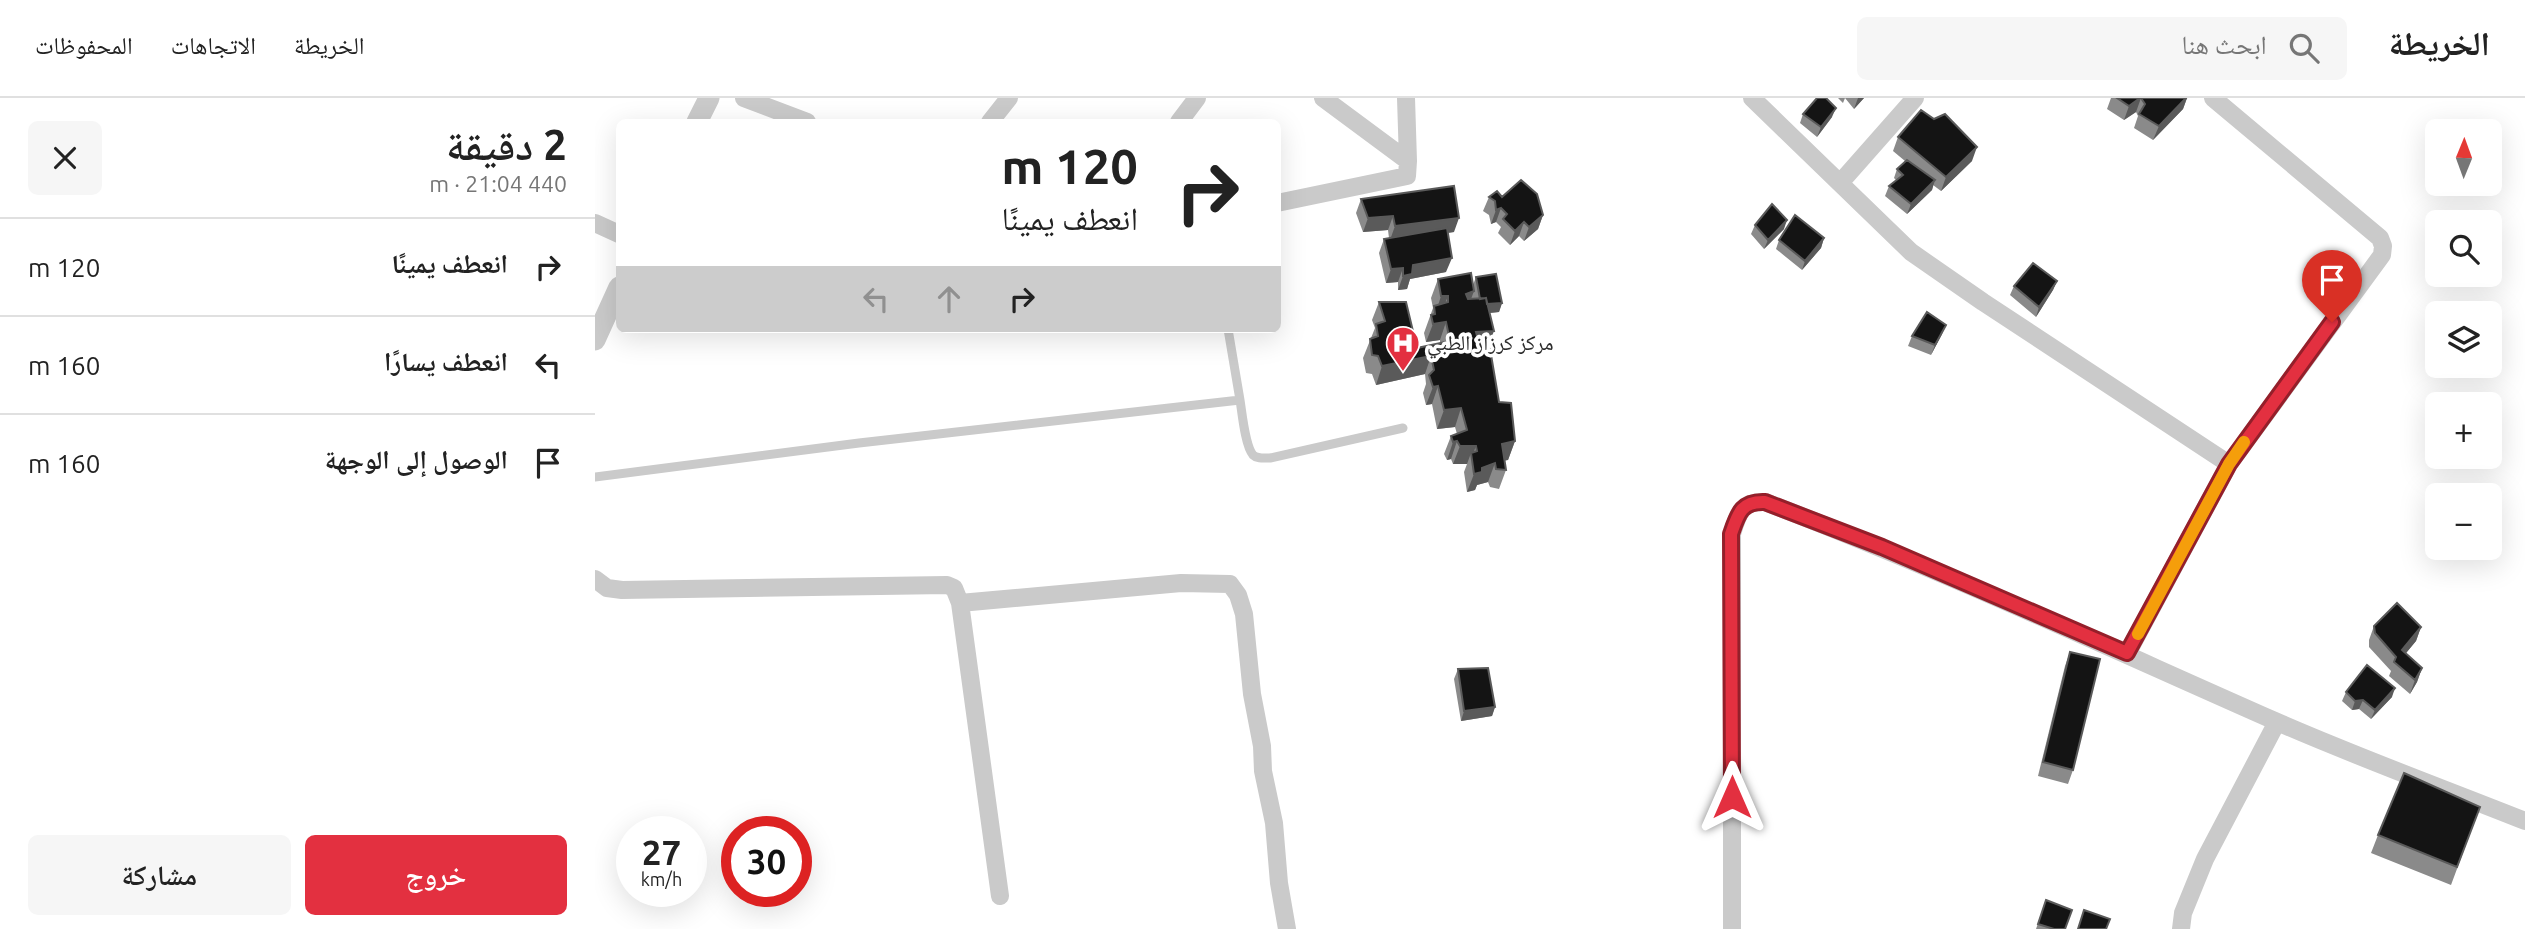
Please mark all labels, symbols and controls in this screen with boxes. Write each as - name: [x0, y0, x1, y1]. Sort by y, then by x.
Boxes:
- search box: [1857, 17, 2347, 80]
- text: الخريطة: [2389, 24, 2490, 61]
- icon: search: [2285, 29, 2323, 67]
- text: ابحث هنا: [2182, 30, 2267, 59]
- text: المحفوظات: [35, 32, 133, 59]
- text: الاتجاهات: [171, 32, 256, 59]
- text: الخريطة: [294, 32, 365, 59]
- north arrow: [2425, 119, 2503, 196]
- map controls: [2425, 119, 2502, 560]
- button: close: [28, 121, 102, 195]
- text: 2 دقيقة: [446, 121, 567, 168]
- text: 120 m: [1001, 138, 1138, 193]
- icon: right: [1162, 147, 1253, 238]
- text: 440 m · 21:04: [429, 171, 567, 196]
- text: انعطف يمينًا: [1002, 200, 1138, 236]
- button: search: [2425, 210, 2502, 287]
- icon: right: [529, 248, 567, 286]
- text: انعطف يمينًا: [392, 249, 508, 278]
- pin: [2302, 250, 2362, 322]
- text: 120 m: [28, 253, 100, 282]
- icon: arrive: [2313, 261, 2351, 299]
- icon: left: [857, 280, 895, 318]
- icon: ahead: [930, 280, 968, 318]
- icon: right: [1003, 280, 1041, 318]
- button: layers: [2425, 301, 2502, 378]
- hospital icon: مركز كرزاز الطبي: [1384, 324, 1422, 373]
- place label: مركز كرزاز الطبي: [1427, 330, 1554, 359]
- icon: left: [529, 346, 567, 384]
- text: انعطف يسارًا: [384, 347, 508, 376]
- text: 160 m: [28, 351, 100, 380]
- button: +: [2425, 392, 2502, 469]
- icon: arrive: [529, 444, 567, 482]
- text: الوصول إلى الوجهة: [325, 445, 508, 474]
- text: 160 m: [28, 449, 100, 478]
- button: −: [2425, 483, 2502, 560]
- position arrow: [1695, 760, 1769, 834]
- speed limit sign: 30: [721, 816, 812, 907]
- text: 27: [642, 832, 681, 872]
- button: مشاركة: [28, 835, 291, 915]
- button: خروج: [305, 835, 567, 915]
- text: km/h: [641, 869, 682, 889]

